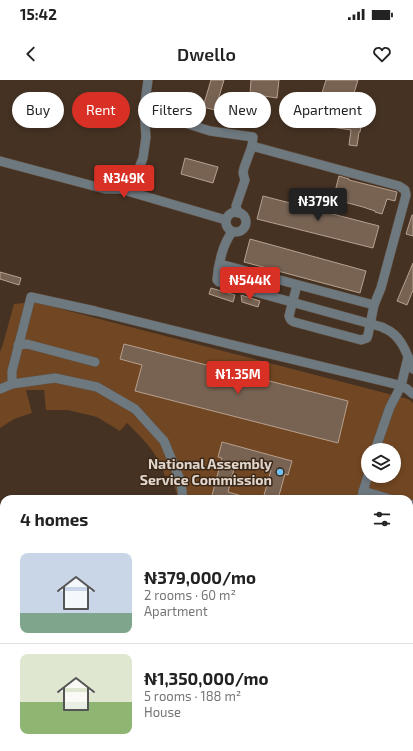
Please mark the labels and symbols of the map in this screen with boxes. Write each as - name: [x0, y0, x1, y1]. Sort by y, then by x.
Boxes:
- pin: ₦349K: [96, 165, 152, 199]
- pin: ₦379K: [290, 188, 346, 222]
- pin: ₦544K: [222, 267, 278, 301]
- pin: ₦1.35M: [205, 361, 271, 395]
- place label: National Assembly Service Commission: [140, 455, 272, 488]
- marker: National Assembly Service Commission: [275, 467, 285, 477]

